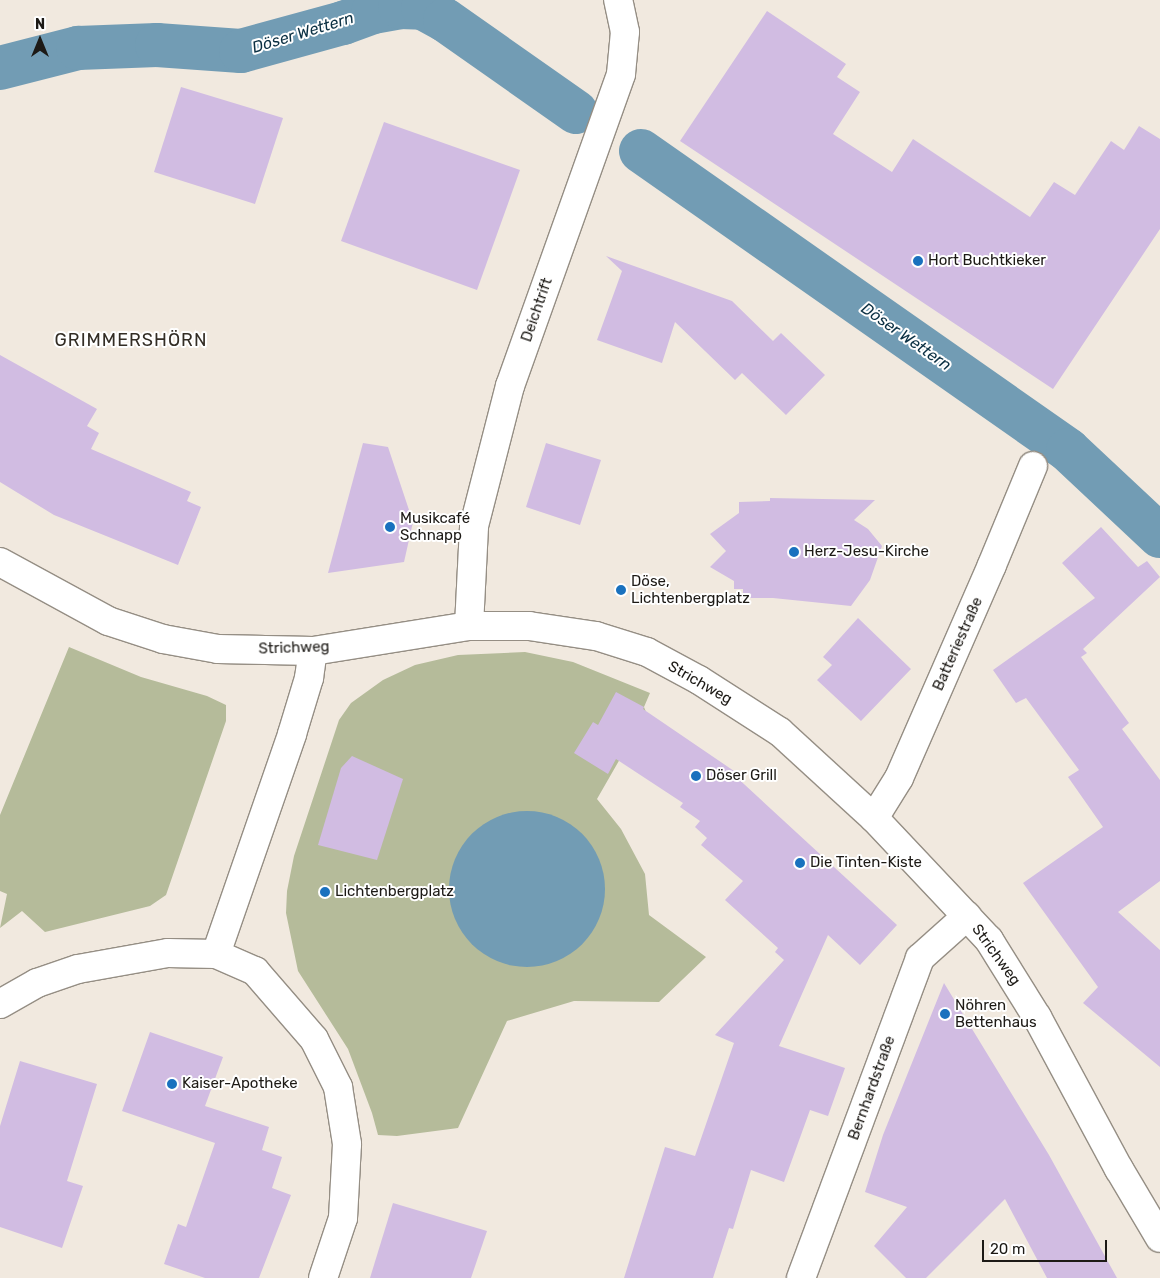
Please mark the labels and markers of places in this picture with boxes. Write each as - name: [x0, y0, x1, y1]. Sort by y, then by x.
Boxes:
- place label: Hort Buchtkieker: [928, 252, 1046, 270]
- marker: Hort Buchtkieker: [912, 255, 924, 267]
- place label: Musikcafé Schnapp: [400, 509, 470, 544]
- marker: Musikcafé Schnapp: [384, 521, 396, 533]
- place label: Herz-Jesu-Kirche: [804, 543, 929, 561]
- marker: Herz-Jesu-Kirche: [788, 546, 800, 558]
- place label: Döse, Lichtenbergplatz: [631, 572, 750, 607]
- marker: Döse, Lichtenbergplatz: [615, 584, 627, 596]
- place label: Döser Grill: [706, 767, 777, 785]
- marker: Döser Grill: [690, 770, 702, 782]
- place label: Die Tinten-Kiste: [810, 854, 922, 872]
- marker: Die Tinten-Kiste: [794, 857, 806, 869]
- place label: Lichtenbergplatz: [335, 883, 454, 901]
- marker: Lichtenbergplatz: [319, 886, 331, 898]
- place label: Nöhren Bettenhaus: [955, 996, 1037, 1031]
- marker: Nöhren Bettenhaus: [939, 1008, 951, 1020]
- place label: Kaiser-Apotheke: [182, 1075, 298, 1093]
- marker: Kaiser-Apotheke: [166, 1078, 178, 1090]

